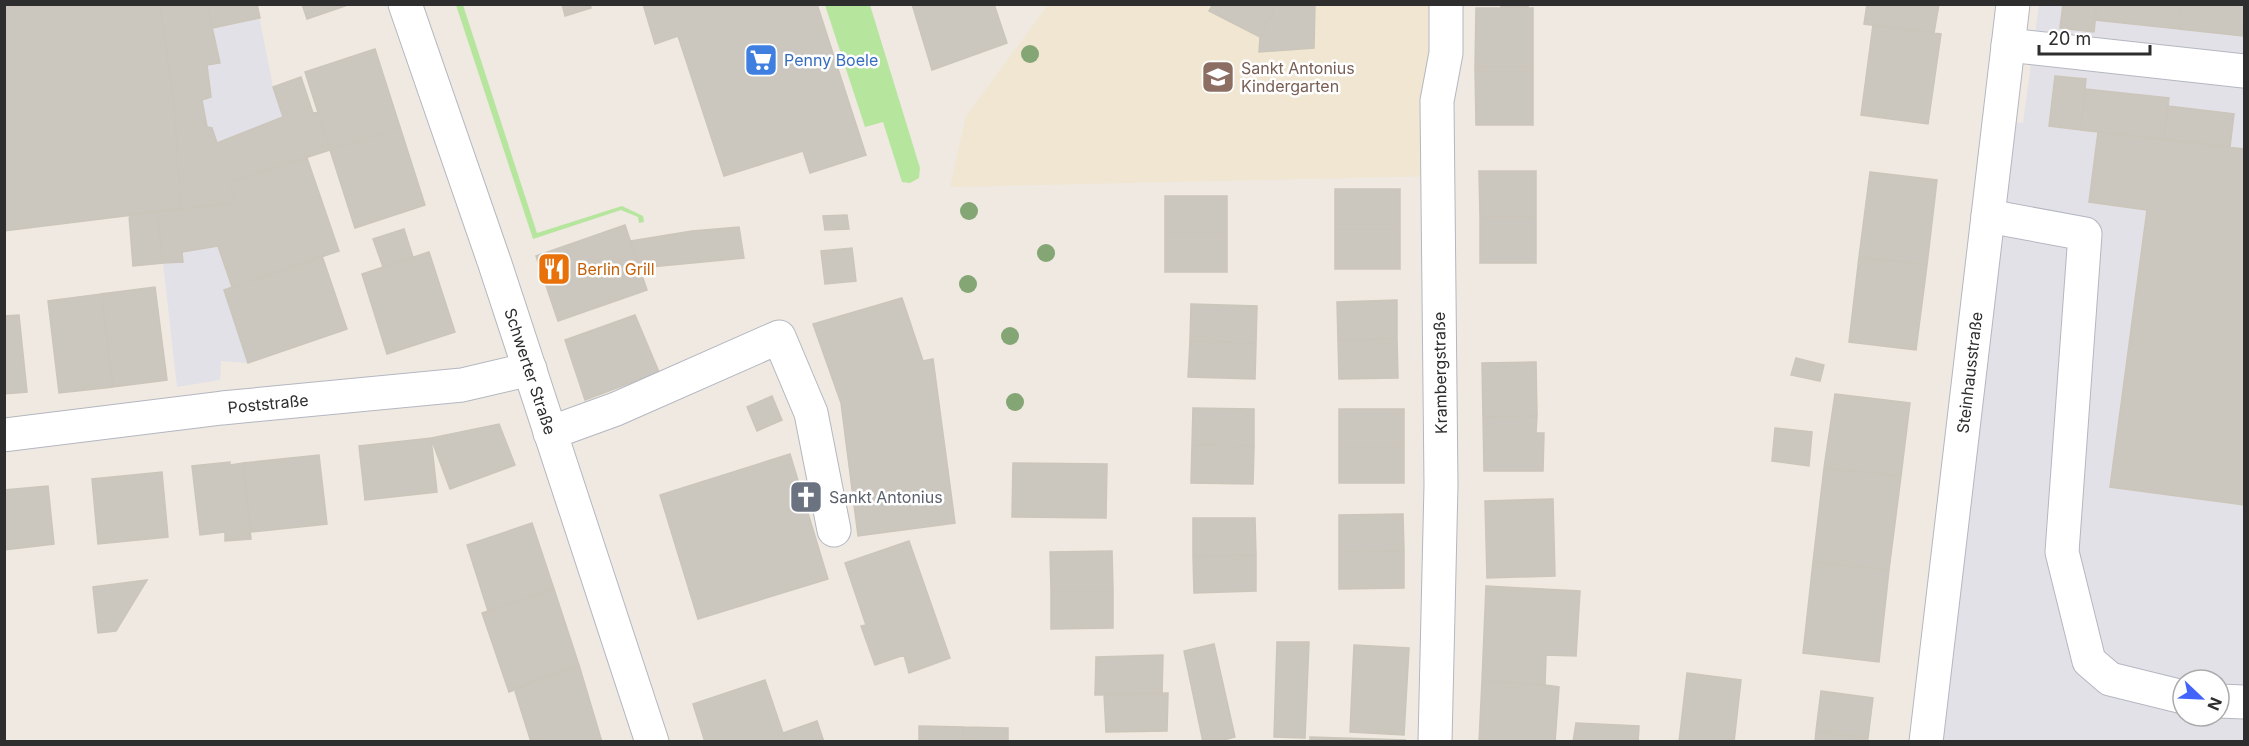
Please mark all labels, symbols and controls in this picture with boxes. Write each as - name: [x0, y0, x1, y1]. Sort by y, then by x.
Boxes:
- scale bar: [2039, 18, 2150, 56]
- text: 20 m: [2048, 28, 2091, 49]
- supermarket icon: Penny Boele: [743, 42, 779, 78]
- place label: Penny Boele: [784, 50, 878, 70]
- place label: Sankt Antonius Kindergarten: [1241, 58, 1355, 96]
- school or university icon: Sankt Antonius Kindergarten: [1200, 59, 1236, 95]
- restaurant icon: Berlin Grill: [536, 251, 572, 287]
- place label: Berlin Grill: [577, 259, 655, 279]
- street label: Schwerter Straße: [500, 305, 560, 437]
- street label: Steinhausstraße: [1952, 311, 1987, 434]
- street label: Krambergstraße: [1429, 312, 1451, 434]
- street label: Poststraße: [227, 390, 309, 417]
- church icon: Sankt Antonius: [788, 479, 824, 515]
- place label: Sankt Antonius: [829, 487, 943, 507]
- north arrow: [2171, 668, 2231, 728]
- text: N: [2203, 694, 2226, 713]

